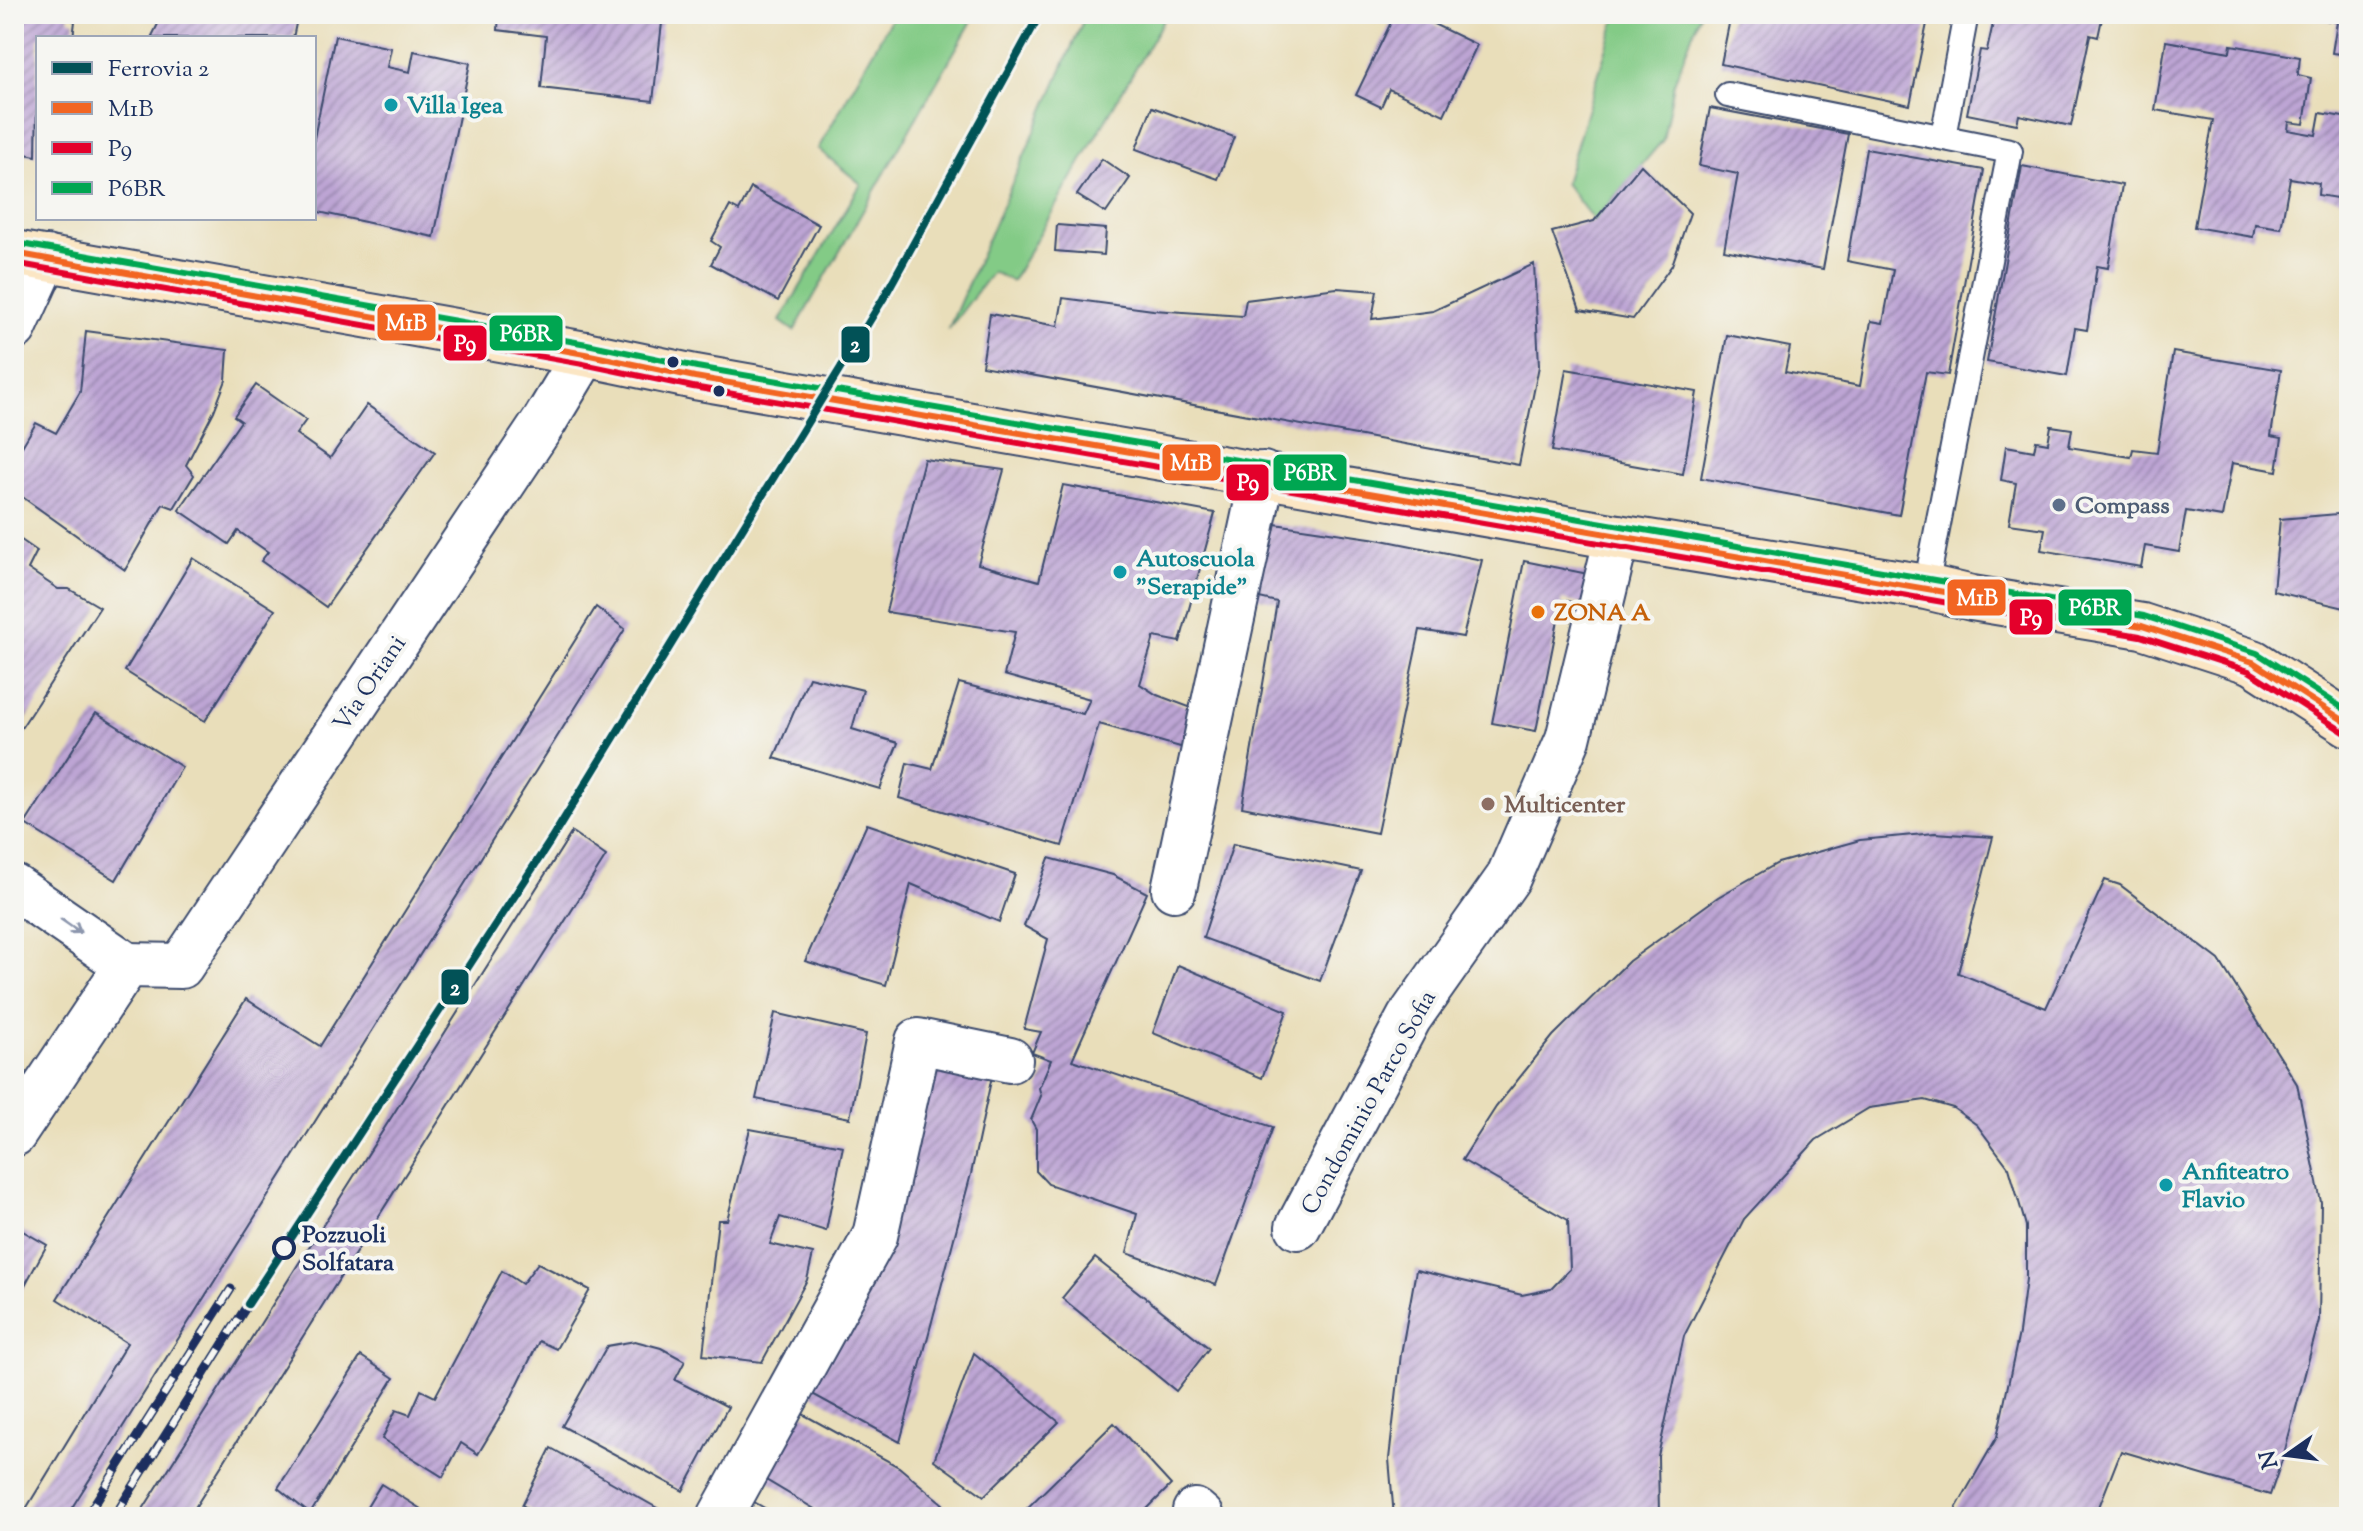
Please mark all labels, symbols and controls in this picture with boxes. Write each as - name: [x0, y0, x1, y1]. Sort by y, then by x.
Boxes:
- legend: [36, 36, 316, 220]
- text: Ferrovia 2: [108, 53, 209, 87]
- place label: Villa Igea: [407, 90, 504, 124]
- text: M1B: [108, 93, 153, 127]
- marker: Villa Igea: [382, 96, 400, 114]
- text: P9: [108, 133, 132, 167]
- text: P6BR: [108, 173, 166, 207]
- line badge: M1B: [376, 303, 437, 342]
- text: M1B: [385, 309, 427, 341]
- line badge: P6BR: [488, 314, 564, 352]
- text: P6BR: [500, 320, 554, 352]
- line badge: P9: [442, 324, 488, 362]
- line badge: 2: [840, 325, 871, 364]
- text: P9: [454, 330, 476, 362]
- text: 2: [850, 331, 861, 363]
- unlabelled marker: [665, 354, 681, 370]
- unlabelled marker: [711, 383, 727, 399]
- line badge: M1B: [1161, 443, 1222, 482]
- text: M1B: [1170, 449, 1212, 481]
- line badge: P6BR: [1272, 453, 1348, 492]
- text: P6BR: [1284, 459, 1338, 491]
- line badge: P9: [1225, 463, 1270, 502]
- text: P9: [1237, 469, 1259, 501]
- place label: Compass: [2075, 490, 2170, 524]
- marker: Compass: [2050, 496, 2068, 514]
- place label: Autoscuola "Serapide": [1136, 543, 1256, 605]
- marker: Autoscuola "Serapide": [1111, 563, 1129, 581]
- line badge: M1B: [1946, 578, 2007, 617]
- text: M1B: [1956, 584, 1998, 616]
- line badge: P6BR: [2057, 588, 2133, 627]
- text: P6BR: [2069, 594, 2123, 626]
- place label: ZONA A: [1554, 597, 1651, 631]
- line badge: P9: [2008, 598, 2054, 636]
- marker: ZONA A: [1529, 603, 1547, 621]
- text: P9: [2020, 604, 2042, 636]
- street label: Via Oriani: [326, 629, 415, 739]
- place label: Multicenter: [1504, 789, 1626, 823]
- marker: Multicenter: [1479, 795, 1497, 813]
- one-way arrow: [59, 918, 81, 934]
- line badge: 2: [440, 968, 470, 1006]
- text: 2: [450, 974, 461, 1006]
- street label: Condominio Parco Sofia: [1294, 985, 1446, 1221]
- place label: Anfiteatro Flavio: [2182, 1156, 2289, 1218]
- marker: Anfiteatro Flavio: [2157, 1176, 2175, 1194]
- place label: Pozzuoli Solfatara: [302, 1219, 395, 1281]
- marker: Pozzuoli Solfatara: [273, 1237, 295, 1259]
- north arrow: [2247, 1415, 2327, 1495]
- text: N: [2253, 1446, 2288, 1472]

